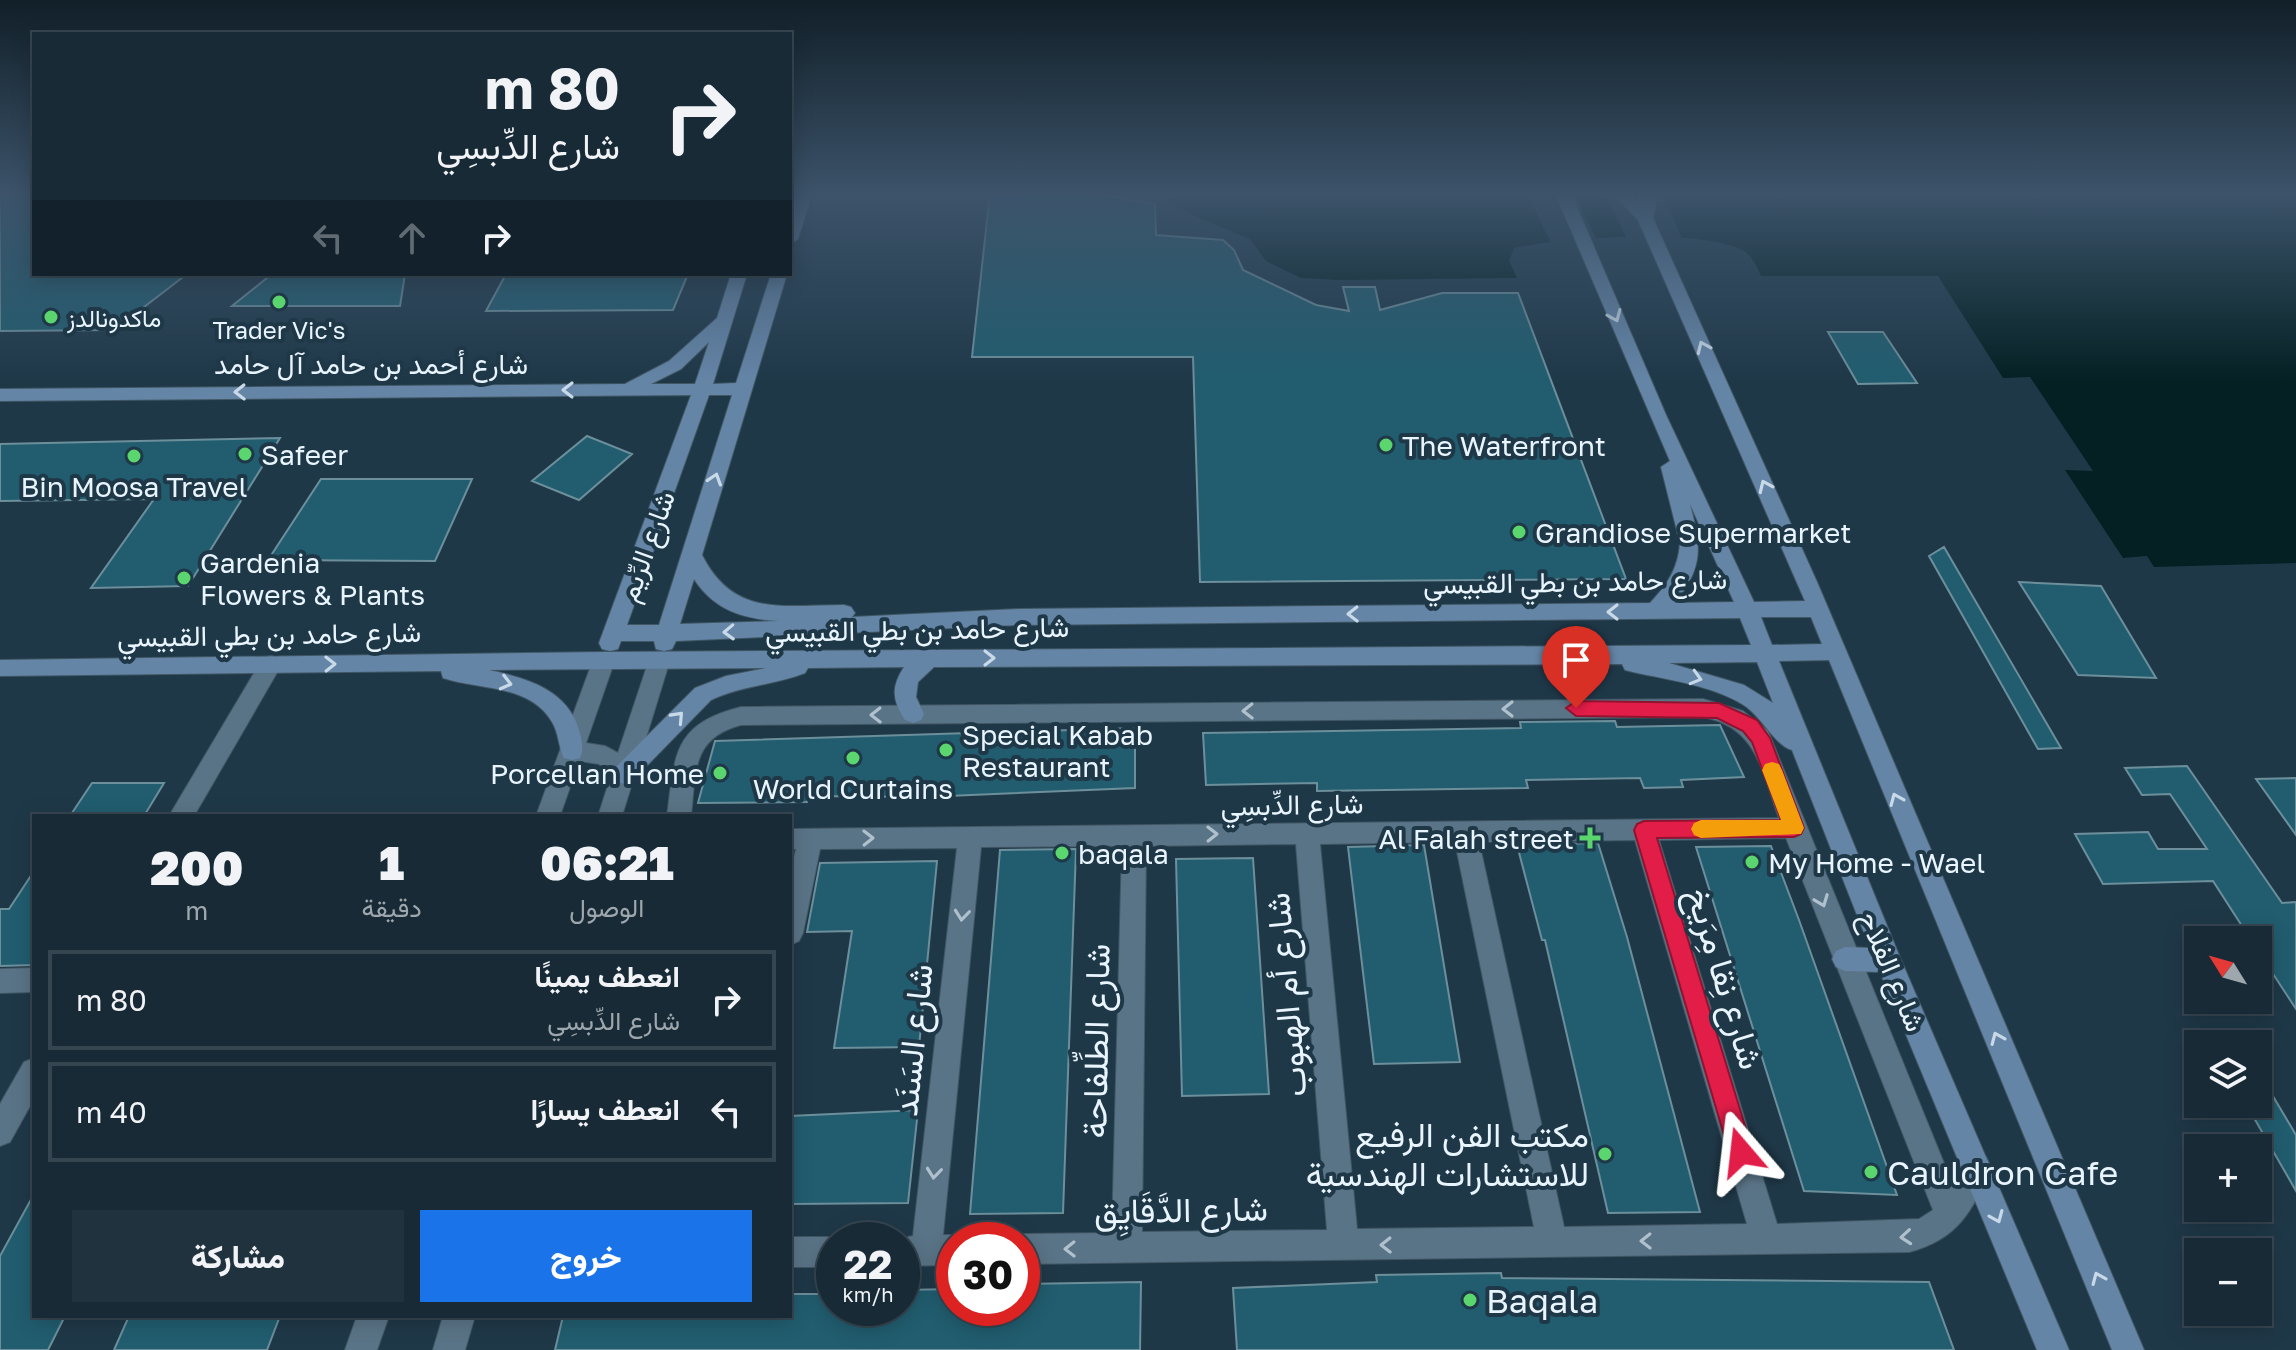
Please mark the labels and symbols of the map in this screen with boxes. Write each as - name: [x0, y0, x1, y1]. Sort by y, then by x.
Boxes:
- marker: Trader Vic's: [270, 293, 288, 311]
- place label: ماكدونالدز: [66, 303, 161, 334]
- marker: ماكدونالدز: [42, 308, 60, 326]
- one-way arrow: [1606, 308, 1622, 322]
- place label: Trader Vic's: [213, 315, 345, 344]
- one-way arrow: [1696, 341, 1712, 355]
- street label: شارع أحمد بن حامد آل حامد: [214, 347, 528, 383]
- one-way arrow: [561, 381, 574, 399]
- one-way arrow: [233, 383, 246, 400]
- place label: The Waterfront: [1402, 429, 1606, 462]
- marker: The Waterfront: [1377, 436, 1395, 454]
- place label: Safeer: [261, 438, 348, 471]
- marker: Safeer: [236, 445, 254, 463]
- marker: Bin Moosa Travel: [125, 447, 143, 465]
- place label: Bin Moosa Travel: [21, 470, 247, 503]
- one-way arrow: [705, 473, 721, 487]
- one-way arrow: [1758, 480, 1774, 494]
- street label: شارع الرِّيم: [611, 486, 684, 607]
- place label: Grandiose Supermarket: [1535, 516, 1852, 549]
- marker: Grandiose Supermarket: [1510, 523, 1528, 541]
- place label: Gardenia Flowers & Plants: [200, 546, 425, 611]
- street label: شارع حامد بن بطي القبيسي: [1423, 562, 1727, 607]
- marker: Gardenia Flowers & Plants: [175, 569, 193, 587]
- one-way arrow: [1606, 603, 1619, 620]
- one-way arrow: [1346, 605, 1359, 623]
- street label: شارع حامد بن بطي القبيسي: [765, 610, 1069, 655]
- street label: شارع حامد بن بطي القبيسي: [117, 615, 421, 660]
- one-way arrow: [722, 623, 735, 640]
- pin: [1542, 626, 1610, 708]
- one-way arrow: [983, 649, 996, 667]
- one-way arrow: [324, 655, 337, 672]
- one-way arrow: [1689, 669, 1703, 686]
- one-way arrow: [499, 674, 513, 691]
- one-way arrow: [1501, 700, 1514, 717]
- one-way arrow: [1241, 702, 1254, 720]
- one-way arrow: [869, 706, 882, 723]
- one-way arrow: [669, 712, 684, 726]
- place label: Special Kabab Restaurant: [962, 718, 1153, 783]
- marker: Special Kabab Restaurant: [937, 741, 955, 759]
- marker: World Curtains: [844, 749, 862, 767]
- place label: Porcellan Home: [490, 757, 704, 790]
- marker: Porcellan Home: [711, 764, 729, 782]
- place label: World Curtains: [753, 772, 953, 805]
- street label: شارع الدِّبسِي: [1220, 786, 1364, 829]
- one-way arrow: [1890, 793, 1906, 807]
- place label: Al Falah street: [1379, 822, 1574, 855]
- one-way arrow: [1206, 826, 1219, 843]
- one-way arrow: [862, 829, 875, 847]
- marker: Al Falah street: [1581, 829, 1599, 847]
- place label: baqala: [1078, 837, 1169, 870]
- marker: baqala: [1053, 844, 1071, 862]
- place label: My Home - Wael: [1768, 846, 1985, 879]
- marker: My Home - Wael: [1743, 853, 1761, 871]
- street label: شارع نِقا مِرَيخ: [1675, 882, 1773, 1075]
- street label: شارع أم الهبوب: [1256, 891, 1318, 1099]
- one-way arrow: [1812, 893, 1829, 907]
- street label: شارع الفلاح: [1850, 906, 1933, 1037]
- one-way arrow: [953, 909, 970, 922]
- north arrow: [2184, 926, 2272, 1014]
- street label: شارع الطِّلفاحة: [1070, 943, 1121, 1139]
- street label: شارع السَنَد: [884, 962, 944, 1118]
- one-way arrow: [1991, 1032, 2007, 1046]
- position arrow: [1699, 1110, 1783, 1194]
- place label: مكتب الفن الرفيع للاستشارات الهندسية: [1306, 1114, 1589, 1195]
- marker: مكتب الفن الرفيع للاستشارات الهندسية: [1596, 1145, 1614, 1163]
- place label: Cauldron Cafe: [1887, 1152, 2118, 1192]
- marker: Cauldron Cafe: [1862, 1163, 1880, 1181]
- one-way arrow: [926, 1167, 943, 1180]
- street label: شارع الدَّقَايِق: [1094, 1187, 1268, 1238]
- one-way arrow: [1987, 1209, 2003, 1223]
- speed limit sign: 30: [936, 1222, 1040, 1326]
- one-way arrow: [1899, 1228, 1912, 1245]
- one-way arrow: [1639, 1232, 1652, 1250]
- one-way arrow: [1379, 1236, 1392, 1253]
- one-way arrow: [1063, 1240, 1076, 1257]
- one-way arrow: [2091, 1272, 2107, 1286]
- place label: Baqala: [1486, 1280, 1598, 1320]
- marker: Baqala: [1461, 1291, 1479, 1309]

